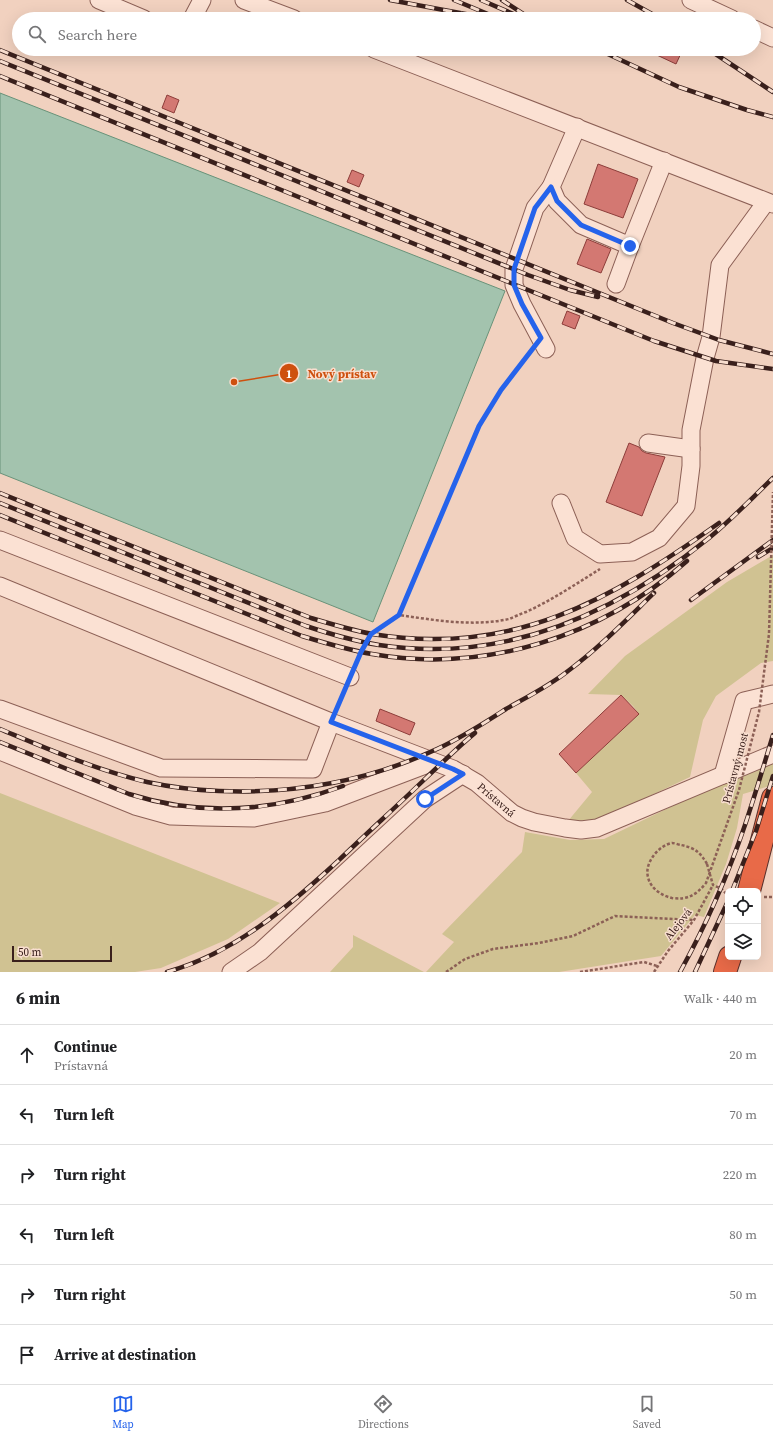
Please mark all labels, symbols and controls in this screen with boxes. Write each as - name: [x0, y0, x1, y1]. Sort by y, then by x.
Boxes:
- search box: [12, 12, 761, 56]
- icon: search: [26, 23, 48, 45]
- text: Search here: [58, 24, 137, 45]
- route end: [621, 237, 639, 255]
- callout: Nový prístav: [279, 361, 385, 385]
- text: 1: [286, 366, 292, 382]
- text: Nový prístav: [307, 366, 377, 382]
- street label: Prístavný most: [719, 731, 752, 805]
- street label: Prístavná: [474, 779, 519, 821]
- route start: [416, 790, 434, 808]
- map controls: [725, 888, 761, 960]
- button: locate: [725, 888, 761, 924]
- street label: Alejová: [661, 905, 696, 943]
- button: layers: [725, 924, 761, 960]
- scale bar: [12, 944, 112, 963]
- text: 50 m: [18, 945, 41, 960]
- text: 6 min: [16, 986, 60, 1010]
- text: Walk · 440 m: [684, 990, 757, 1007]
- text: Continue: [54, 1036, 117, 1057]
- icon: ahead: [16, 1044, 38, 1066]
- text: 20 m: [729, 1046, 757, 1063]
- text: Prístavná: [54, 1057, 108, 1074]
- icon: left: [16, 1104, 38, 1126]
- text: Turn left: [54, 1104, 114, 1125]
- text: 70 m: [729, 1106, 757, 1123]
- icon: right: [16, 1164, 38, 1186]
- text: Turn right: [54, 1164, 126, 1185]
- text: 220 m: [723, 1166, 757, 1183]
- icon: left: [16, 1224, 38, 1246]
- text: Turn left: [54, 1224, 114, 1245]
- text: 80 m: [729, 1226, 757, 1243]
- icon: right: [16, 1284, 38, 1306]
- text: Turn right: [54, 1284, 126, 1305]
- text: 50 m: [729, 1286, 757, 1303]
- icon: arrive: [16, 1344, 38, 1366]
- text: Arrive at destination: [54, 1344, 196, 1365]
- tab: Map: [112, 1393, 134, 1432]
- tab: Directions: [358, 1393, 409, 1432]
- tab: Saved: [633, 1393, 661, 1432]

